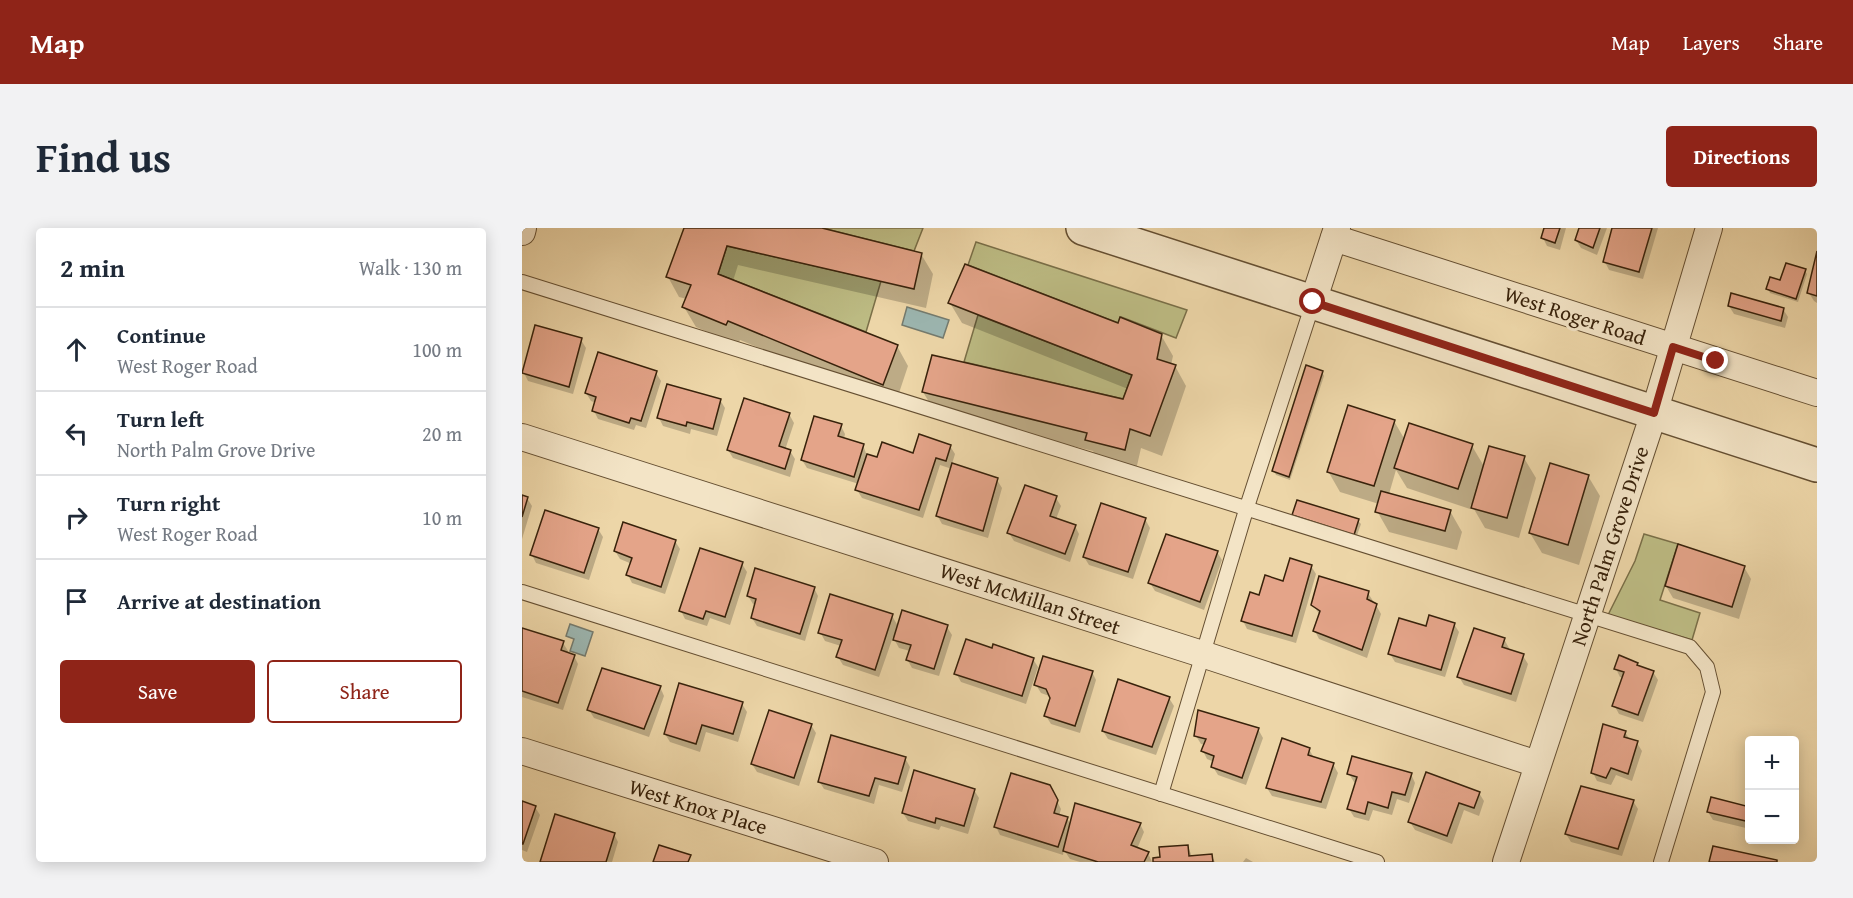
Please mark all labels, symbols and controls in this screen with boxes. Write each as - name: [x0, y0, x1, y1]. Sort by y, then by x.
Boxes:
- text: Map: [30, 22, 84, 63]
- text: Map: [1611, 27, 1650, 58]
- text: Layers: [1683, 27, 1740, 58]
- text: Share: [1773, 27, 1823, 58]
- text: Find us: [36, 126, 171, 187]
- button: Directions: [1666, 126, 1817, 187]
- text: 2 min: [60, 248, 125, 287]
- text: Walk · 130 m: [359, 253, 462, 282]
- street label: West Roger Road: [1500, 278, 1651, 353]
- route start: [1299, 288, 1325, 314]
- text: Continue: [117, 319, 206, 351]
- icon: ahead: [60, 333, 93, 366]
- text: 100 m: [412, 335, 462, 364]
- route end: [1702, 347, 1728, 373]
- text: West Roger Road: [117, 351, 258, 380]
- text: Turn left: [117, 403, 204, 435]
- icon: left: [60, 417, 93, 450]
- text: 20 m: [422, 419, 462, 448]
- text: North Palm Grove Drive: [117, 435, 315, 464]
- street label: North Palm Grove Drive: [1563, 442, 1657, 650]
- text: Turn right: [117, 487, 220, 519]
- icon: right: [60, 501, 93, 534]
- text: 10 m: [422, 503, 462, 532]
- text: West Roger Road: [117, 519, 258, 548]
- street label: West McMillan Street: [936, 555, 1125, 643]
- icon: arrive: [60, 585, 93, 618]
- text: Arrive at destination: [117, 585, 321, 617]
- button: Save: [60, 660, 255, 723]
- button: Share: [267, 660, 462, 723]
- map controls: [1745, 736, 1799, 844]
- button: +: [1745, 736, 1799, 790]
- street label: West Knox Place: [625, 771, 771, 842]
- button: −: [1745, 790, 1799, 844]

